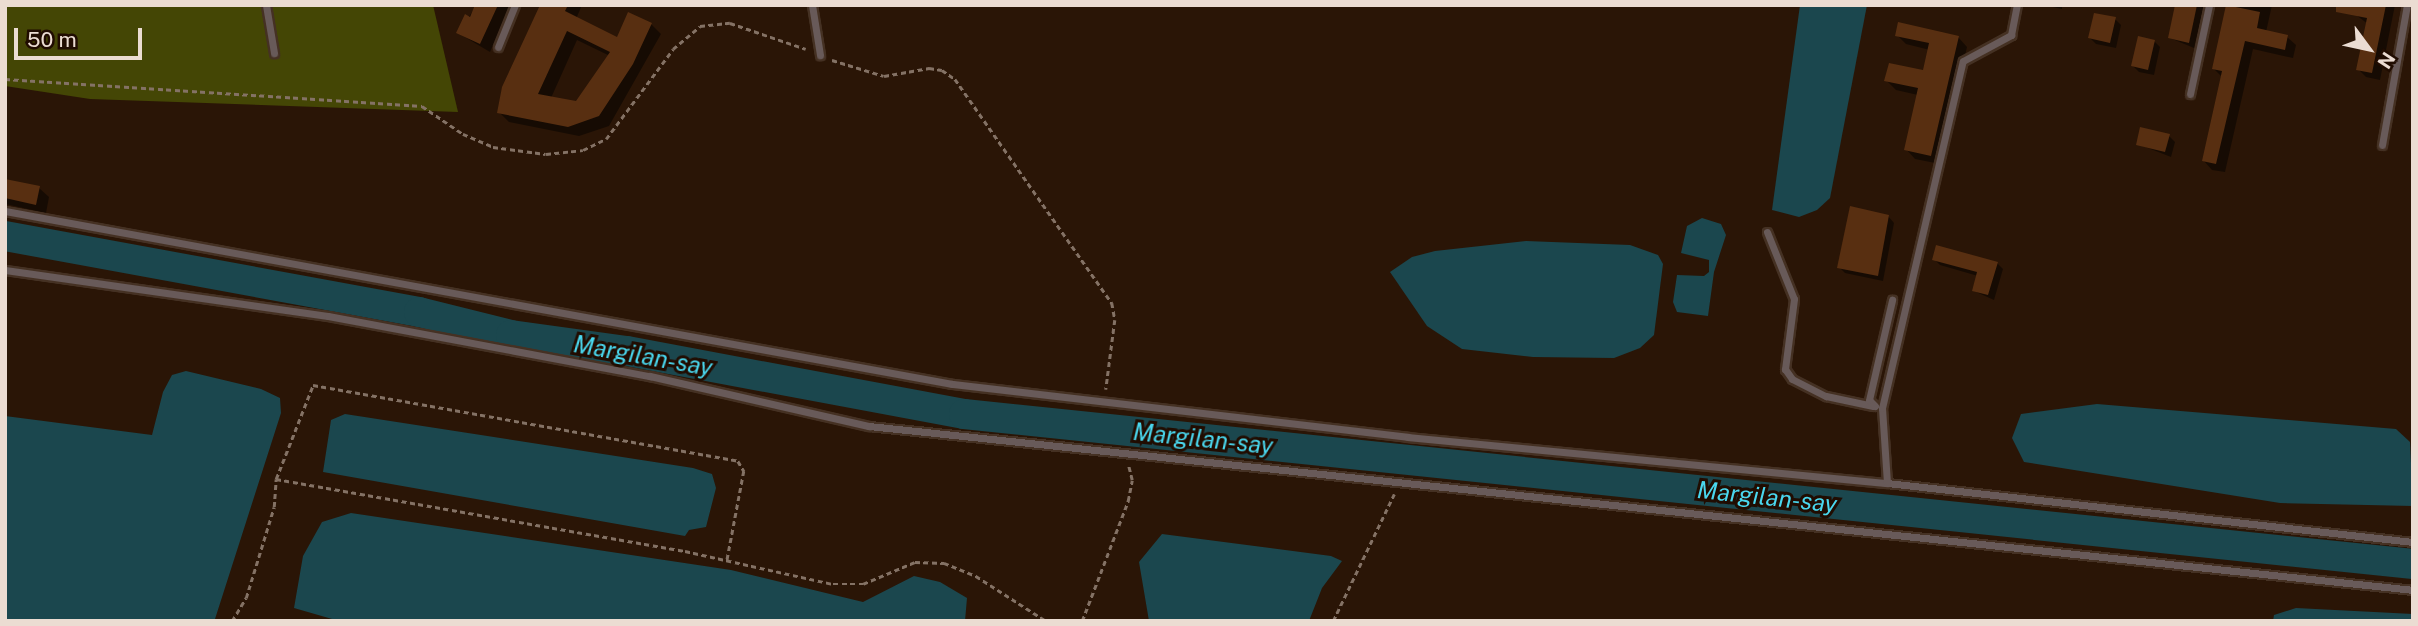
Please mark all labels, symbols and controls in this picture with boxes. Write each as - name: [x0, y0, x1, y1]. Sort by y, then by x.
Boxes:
- scale bar: [18, 14, 145, 58]
- north arrow: [2334, 14, 2404, 84]
- text: 50 m: [27, 27, 77, 52]
- text: N: [2373, 48, 2400, 73]
- water label: Margilan-say: [571, 330, 715, 382]
- water label: Margilan-say: [1132, 417, 1274, 461]
- water label: Margilan-say: [1696, 475, 1838, 519]

